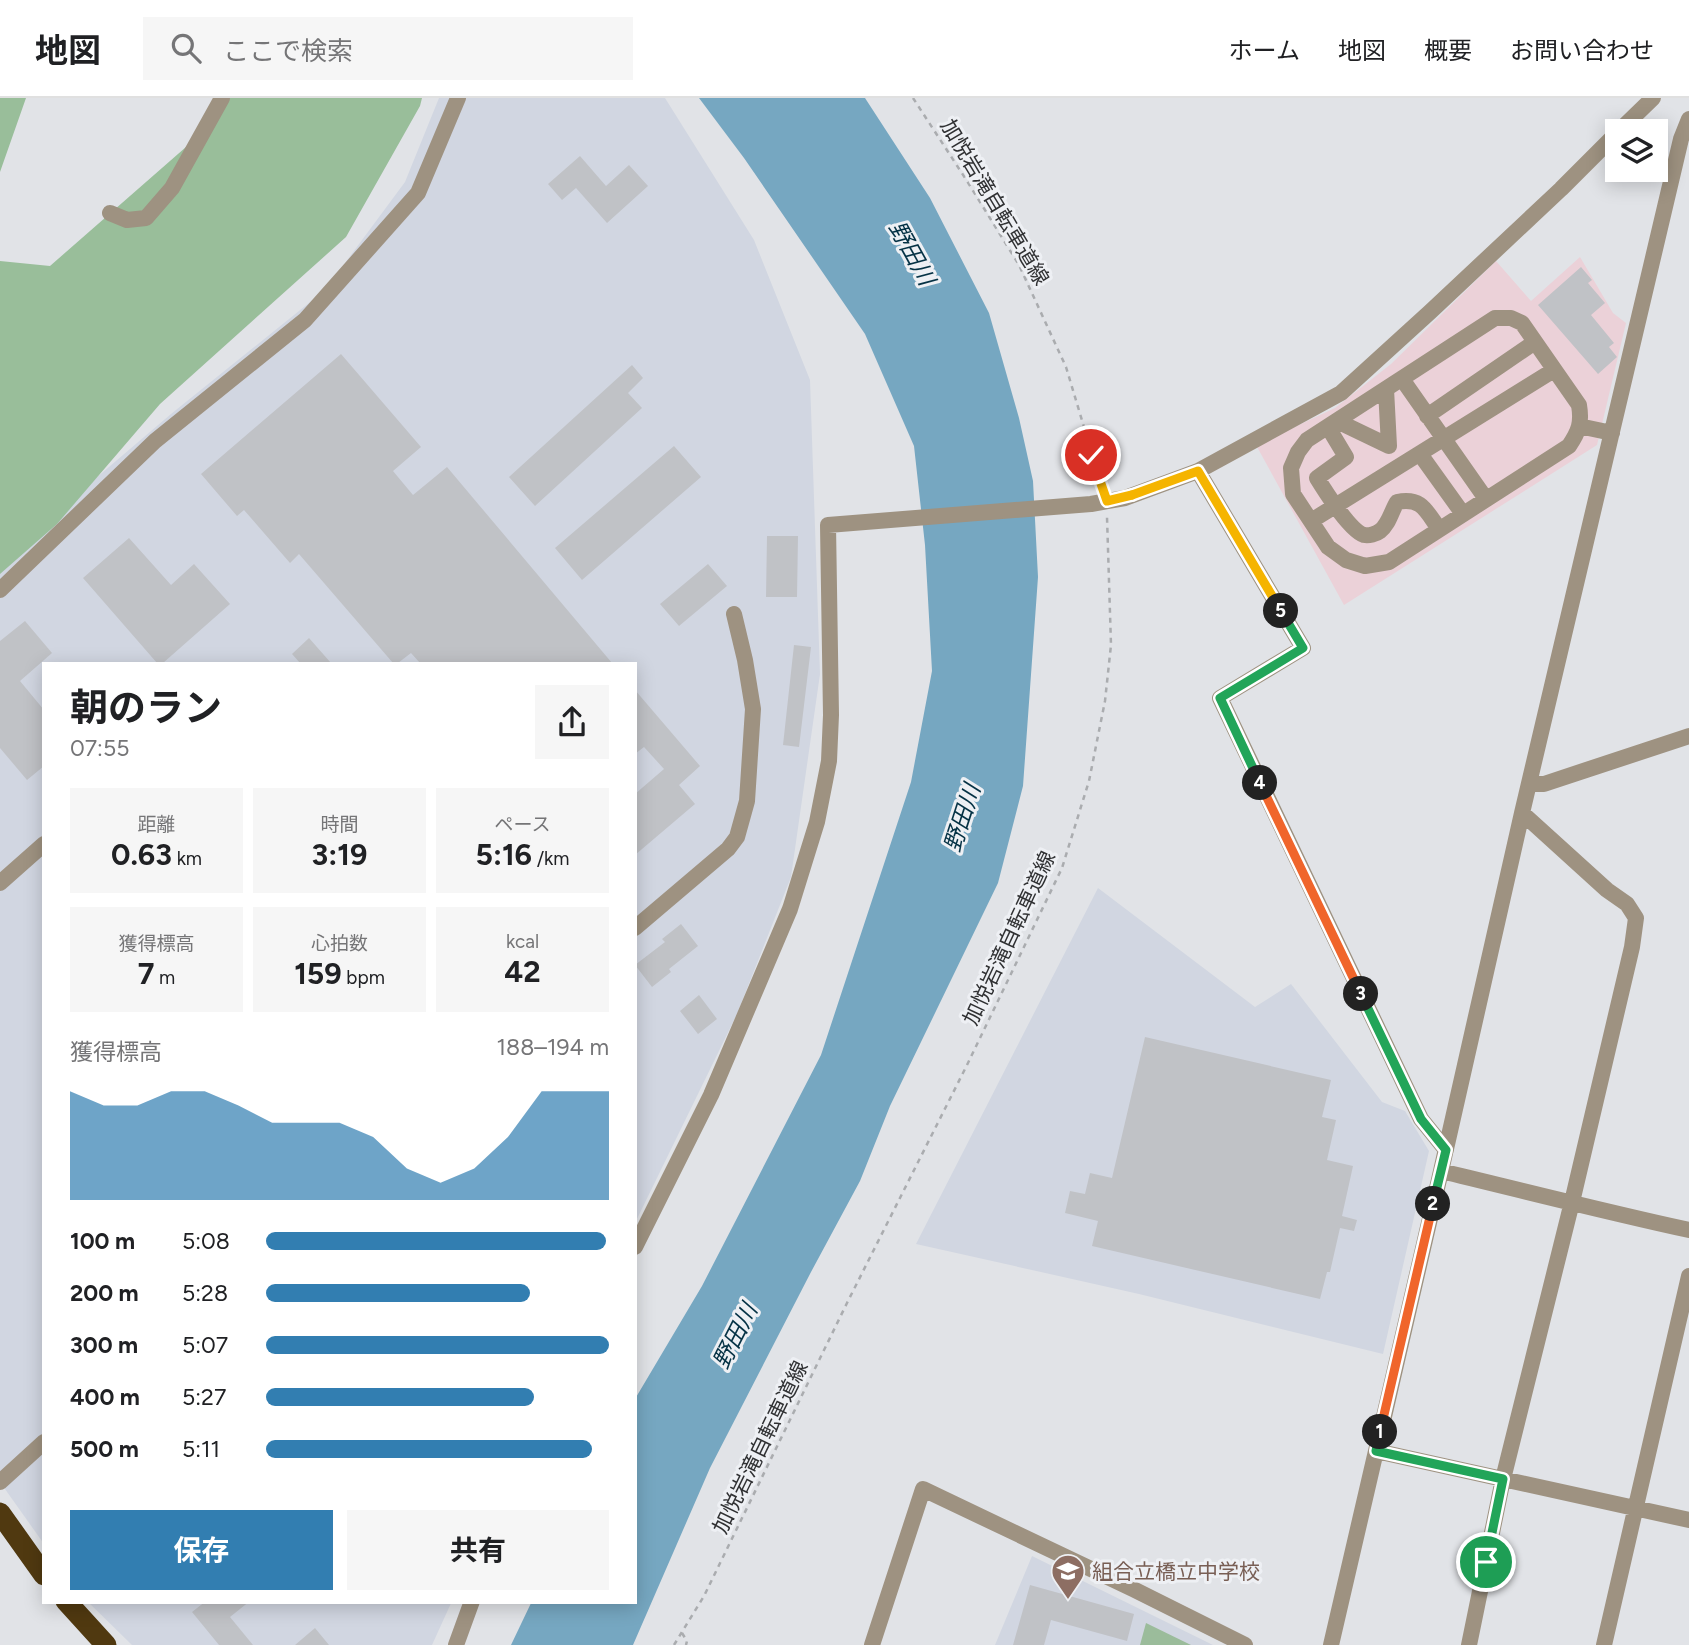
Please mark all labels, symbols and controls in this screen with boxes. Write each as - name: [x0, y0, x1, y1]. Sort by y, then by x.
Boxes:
- search box: [143, 17, 633, 80]
- icon: search: [167, 29, 205, 67]
- text: 地図: [35, 31, 101, 70]
- text: ここで検索: [223, 35, 353, 67]
- text: ホーム: [1229, 36, 1300, 65]
- text: 地図: [1338, 36, 1386, 65]
- text: 概要: [1424, 36, 1472, 65]
- text: お問い合わせ: [1510, 36, 1654, 65]
- street label: 加悦岩滝自転車道線: [936, 115, 1054, 289]
- map controls: [1605, 119, 1668, 182]
- button: layers: [1605, 119, 1668, 182]
- water label: 野田川: [883, 216, 942, 293]
- pin: [1061, 425, 1121, 485]
- icon: check: [1072, 436, 1110, 474]
- pin: 5: [1264, 594, 1298, 628]
- text: 5: [1275, 599, 1286, 622]
- text: 朝のラン: [70, 685, 222, 731]
- button: share: [535, 685, 609, 759]
- text: 07:55: [70, 734, 129, 762]
- pin: 4: [1242, 766, 1278, 800]
- text: 4: [1253, 771, 1266, 794]
- water label: 野田川: [938, 778, 987, 855]
- text: 距離: [137, 813, 176, 836]
- text: 時間: [320, 813, 359, 836]
- text: ペース: [494, 813, 551, 836]
- text: 0.63: [111, 836, 172, 873]
- text: 3:19: [312, 836, 367, 873]
- text: 5:16: [476, 836, 532, 873]
- text: km: [172, 847, 202, 870]
- text: /km: [532, 847, 570, 870]
- street label: 加悦岩滝自転車道線: [958, 847, 1060, 1029]
- text: kcal: [506, 930, 539, 953]
- text: 獲得標高: [118, 932, 195, 955]
- text: 心拍数: [311, 932, 368, 955]
- text: 42: [504, 953, 541, 990]
- text: 7: [138, 955, 154, 992]
- text: 159: [294, 955, 342, 992]
- text: m: [154, 966, 175, 989]
- text: bpm: [342, 966, 385, 989]
- pin: 3: [1344, 976, 1378, 1012]
- text: 3: [1355, 982, 1366, 1005]
- text: 188–194 m: [497, 1033, 609, 1061]
- text: 獲得標高: [70, 1038, 162, 1066]
- pin: 2: [1416, 1186, 1450, 1222]
- text: 2: [1427, 1192, 1438, 1215]
- text: 100 m: [70, 1227, 135, 1255]
- text: 5:08: [182, 1227, 230, 1255]
- text: 200 m: [70, 1279, 139, 1307]
- text: 5:28: [182, 1279, 228, 1307]
- water label: 野田川: [707, 1296, 764, 1373]
- text: 300 m: [70, 1331, 138, 1359]
- text: 5:07: [182, 1331, 228, 1359]
- street label: 加悦岩滝自転車道線: [707, 1357, 813, 1537]
- text: 400 m: [70, 1383, 140, 1411]
- text: 5:27: [182, 1383, 226, 1411]
- pin: 1: [1362, 1414, 1398, 1450]
- text: 1: [1375, 1420, 1384, 1443]
- text: 500 m: [70, 1435, 139, 1463]
- text: 5:11: [182, 1435, 220, 1463]
- button: 保存: [70, 1510, 333, 1590]
- button: 共有: [347, 1510, 609, 1590]
- pin: [1456, 1532, 1516, 1592]
- icon: arrive: [1467, 1543, 1505, 1581]
- school or university icon: 組合立橋立中学校: [1049, 1552, 1087, 1601]
- place label: 組合立橋立中学校: [1092, 1559, 1260, 1584]

